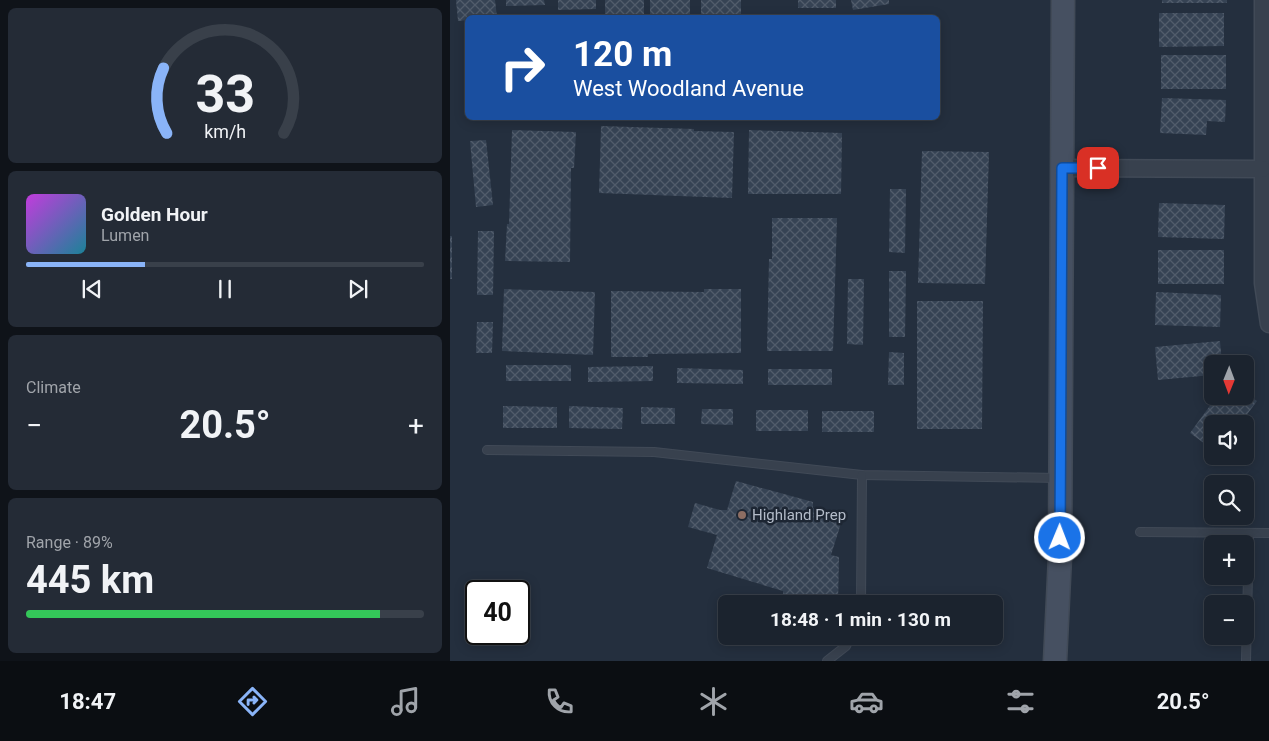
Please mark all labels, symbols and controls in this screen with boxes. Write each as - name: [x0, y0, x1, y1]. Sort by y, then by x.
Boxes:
- text: 120 m: [573, 34, 672, 75]
- icon: right: [490, 35, 555, 100]
- text: 33: [195, 64, 255, 125]
- text: West Woodland Avenue: [573, 76, 804, 101]
- text: km/h: [204, 121, 246, 142]
- pin: [1077, 147, 1119, 189]
- icon: arrive: [1084, 154, 1112, 182]
- text: Golden Hour: [101, 203, 208, 226]
- text: Lumen: [101, 226, 149, 245]
- icon: previous: [78, 275, 106, 303]
- icon: pause: [211, 275, 239, 303]
- icon: next: [344, 275, 372, 303]
- north arrow: [1204, 355, 1254, 405]
- map controls: [1204, 355, 1254, 645]
- text: Climate: [26, 378, 81, 397]
- text: 20.5°: [179, 403, 271, 447]
- text: −: [26, 409, 42, 442]
- text: +: [408, 409, 424, 442]
- button: sound: [1204, 415, 1254, 465]
- button: search: [1204, 475, 1254, 525]
- place label: Highland Prep: [752, 506, 846, 524]
- marker: Highland Prep: [736, 509, 748, 521]
- position arrow: [1033, 511, 1085, 563]
- text: Range · 89%: [26, 533, 113, 552]
- button: +: [1204, 535, 1254, 585]
- text: 445 km: [26, 558, 154, 602]
- speed limit sign: 40: [465, 580, 530, 645]
- button: −: [1204, 595, 1254, 645]
- text: 18:48 · 1 min · 130 m: [770, 608, 951, 631]
- icon: directions: [235, 684, 270, 719]
- icon: music: [388, 684, 423, 719]
- icon: phone: [542, 684, 577, 719]
- icon: climate: [696, 684, 731, 719]
- icon: car: [849, 684, 884, 719]
- icon: filters: [1003, 684, 1038, 719]
- text: 18:47: [59, 689, 116, 714]
- text: 20.5°: [1157, 689, 1210, 714]

